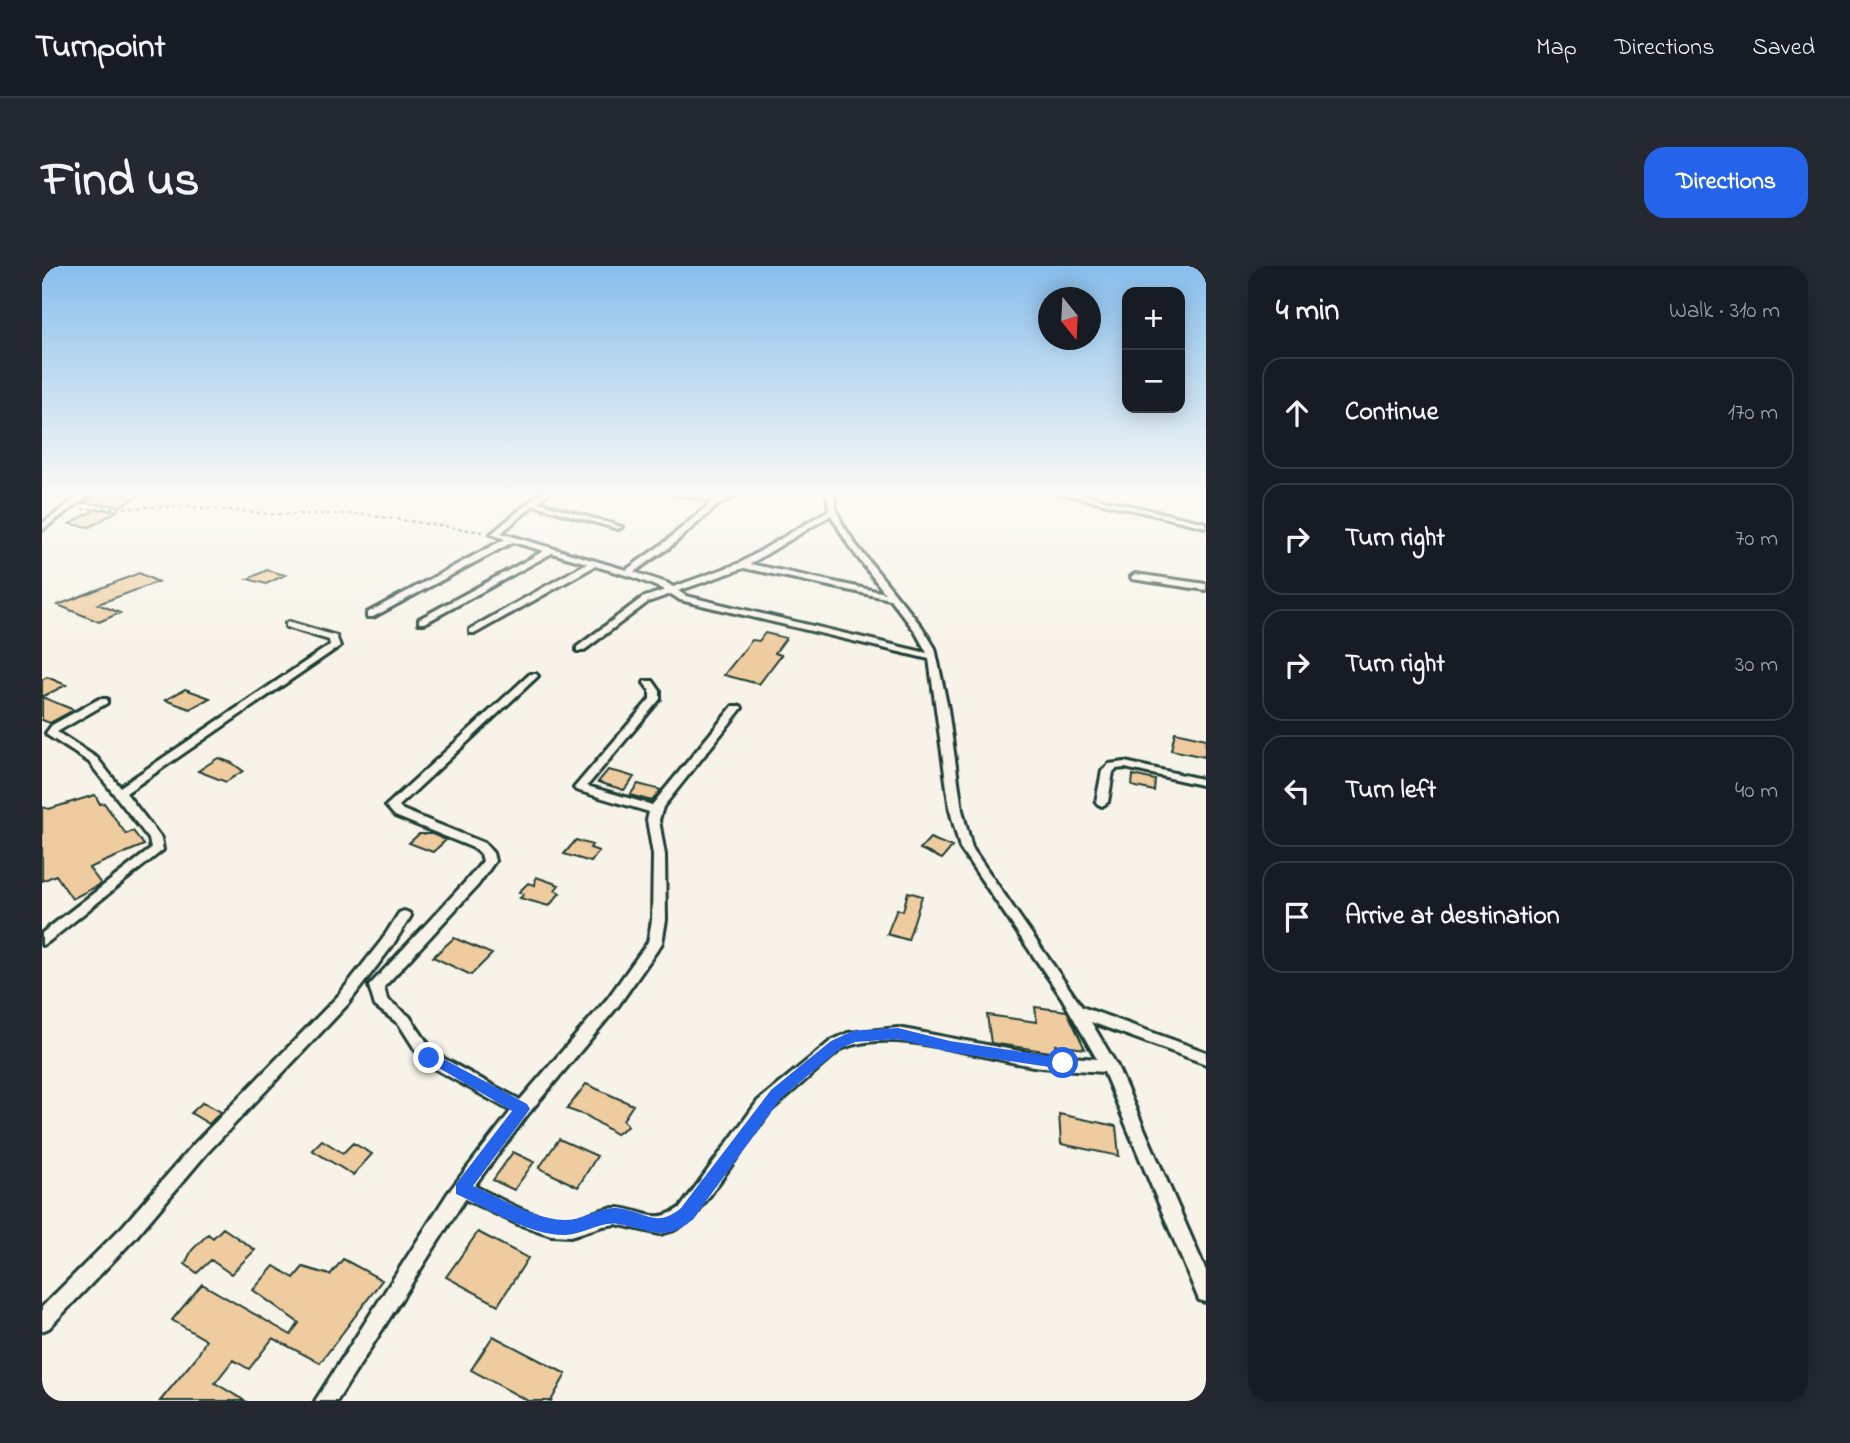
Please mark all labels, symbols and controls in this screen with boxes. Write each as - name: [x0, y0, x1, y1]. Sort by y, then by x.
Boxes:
- text: Turnpoint: [35, 24, 166, 72]
- text: Map: [1536, 31, 1577, 66]
- text: Directions: [1615, 31, 1714, 66]
- text: Saved: [1752, 31, 1815, 66]
- text: Find us: [42, 146, 199, 218]
- button: Directions: [1644, 147, 1808, 218]
- north arrow: [1038, 287, 1101, 350]
- map controls: [1122, 287, 1185, 413]
- button: +: [1122, 287, 1185, 350]
- text: 4 min: [1276, 290, 1339, 334]
- text: Walk · 310 m: [1669, 295, 1780, 328]
- button: −: [1122, 350, 1185, 413]
- icon: ahead: [1278, 394, 1316, 432]
- text: Continue: [1345, 394, 1438, 432]
- text: 170 m: [1728, 397, 1778, 430]
- icon: right: [1278, 520, 1316, 558]
- text: Turn right: [1345, 520, 1445, 558]
- text: 70 m: [1735, 523, 1778, 556]
- icon: right: [1278, 646, 1316, 684]
- text: Turn right: [1345, 646, 1445, 684]
- text: 30 m: [1735, 649, 1778, 682]
- icon: left: [1278, 772, 1316, 810]
- text: Turn left: [1345, 772, 1436, 810]
- text: 40 m: [1735, 775, 1778, 808]
- icon: arrive: [1278, 898, 1316, 936]
- text: Arrive at destination: [1345, 898, 1560, 936]
- route end: [413, 1042, 444, 1073]
- route start: [1047, 1047, 1078, 1078]

